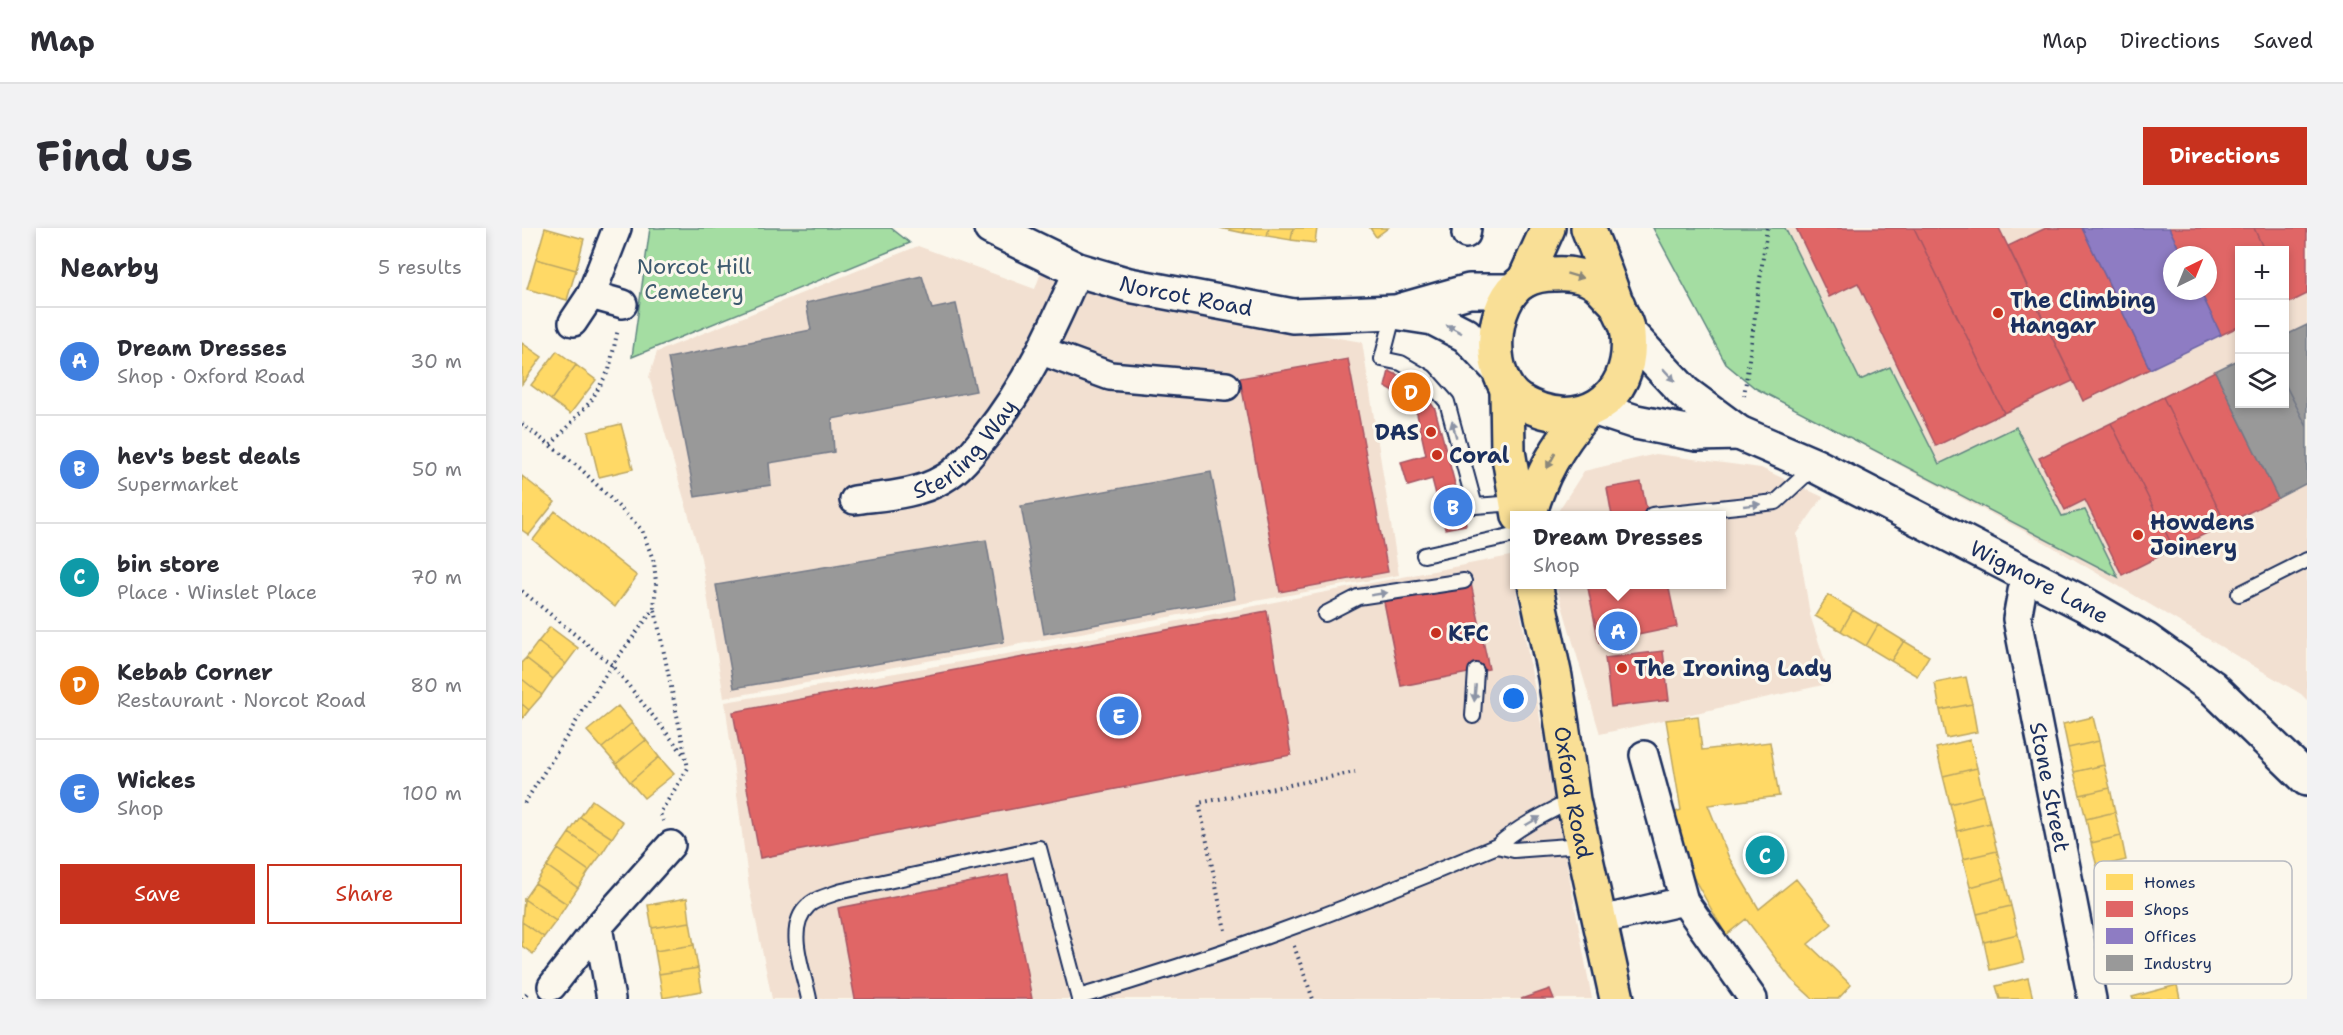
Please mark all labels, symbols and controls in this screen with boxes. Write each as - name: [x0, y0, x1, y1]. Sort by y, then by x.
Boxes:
- text: Map: [30, 22, 95, 60]
- text: Map: [2042, 27, 2087, 55]
- text: Directions: [2120, 27, 2220, 55]
- text: Saved: [2253, 27, 2313, 55]
- button: Directions: [2143, 127, 2307, 185]
- text: Find us: [36, 128, 193, 184]
- north arrow: [2163, 246, 2217, 300]
- map controls: [2235, 246, 2289, 408]
- button: +: [2235, 246, 2289, 300]
- text: Nearby: [60, 250, 159, 285]
- park label: Norcot Hill Cemetery: [637, 252, 752, 306]
- text: 5 results: [378, 254, 462, 280]
- street label: Norcot Road: [1116, 268, 1255, 323]
- one-way arrow: [1567, 272, 1585, 281]
- place label: The Climbing Hangar: [2010, 286, 2156, 340]
- button: −: [2235, 300, 2289, 354]
- marker: The Climbing Hangar: [1991, 306, 2005, 320]
- one-way arrow: [1445, 324, 1462, 334]
- text: Dream Dresses: [117, 334, 287, 363]
- text: A: [72, 348, 87, 374]
- text: 30 m: [410, 348, 462, 374]
- button: layers: [2235, 354, 2289, 408]
- text: Shop · Oxford Road: [117, 363, 305, 389]
- one-way arrow: [1661, 367, 1675, 381]
- pin: D: [1392, 370, 1430, 414]
- street label: Sterling Way: [909, 393, 1023, 505]
- place label: DAS: [1375, 418, 1419, 447]
- one-way arrow: [1449, 420, 1458, 438]
- marker: DAS: [1424, 425, 1438, 439]
- place label: Coral: [1449, 441, 1510, 470]
- text: hev's best deals: [117, 442, 301, 471]
- marker: Coral: [1430, 448, 1444, 462]
- one-way arrow: [1546, 453, 1556, 470]
- text: B: [73, 456, 86, 482]
- text: 50 m: [412, 456, 462, 482]
- text: Supermarket: [117, 471, 239, 497]
- pin: B: [1434, 484, 1472, 530]
- one-way arrow: [1743, 500, 1762, 510]
- place label: Howdens Joinery: [2150, 508, 2255, 562]
- popup: [1510, 511, 1726, 589]
- text: Dream Dresses: [1533, 523, 1703, 552]
- marker: Howdens Joinery: [2131, 528, 2145, 542]
- street label: Wigmore Lane: [1965, 533, 2114, 630]
- text: bin store: [117, 550, 220, 579]
- text: Shop: [1533, 552, 1580, 578]
- text: C: [73, 564, 86, 590]
- text: 70 m: [410, 564, 462, 590]
- text: Place · Winslet Place: [117, 579, 317, 605]
- one-way arrow: [1370, 589, 1389, 598]
- pin: A: [1598, 608, 1638, 654]
- place label: KFC: [1448, 619, 1489, 648]
- marker: KFC: [1429, 626, 1443, 640]
- place label: The Ironing Lady: [1634, 654, 1832, 683]
- text: Kebab Corner: [117, 658, 273, 687]
- marker: The Ironing Lady: [1615, 661, 1629, 675]
- text: D: [72, 672, 87, 698]
- text: 80 m: [410, 672, 462, 698]
- one-way arrow: [1470, 684, 1480, 703]
- your location: [1499, 684, 1528, 713]
- text: Restaurant · Norcot Road: [117, 687, 366, 713]
- pin: E: [1100, 694, 1138, 738]
- street label: Stone Street: [2023, 719, 2077, 855]
- street label: Oxford Road: [1548, 724, 1600, 861]
- text: Wickes: [117, 766, 196, 795]
- text: E: [73, 780, 86, 806]
- text: 100 m: [402, 780, 462, 806]
- text: Shop: [117, 795, 164, 821]
- one-way arrow: [1525, 815, 1541, 826]
- pin: C: [1746, 832, 1784, 878]
- legend: [2094, 861, 2292, 984]
- button: Save: [60, 864, 255, 924]
- button: Share: [267, 864, 462, 924]
- text: Homes: [2144, 872, 2196, 893]
- text: Shops: [2144, 899, 2189, 920]
- text: Offices: [2144, 926, 2197, 947]
- text: Industry: [2144, 953, 2212, 974]

